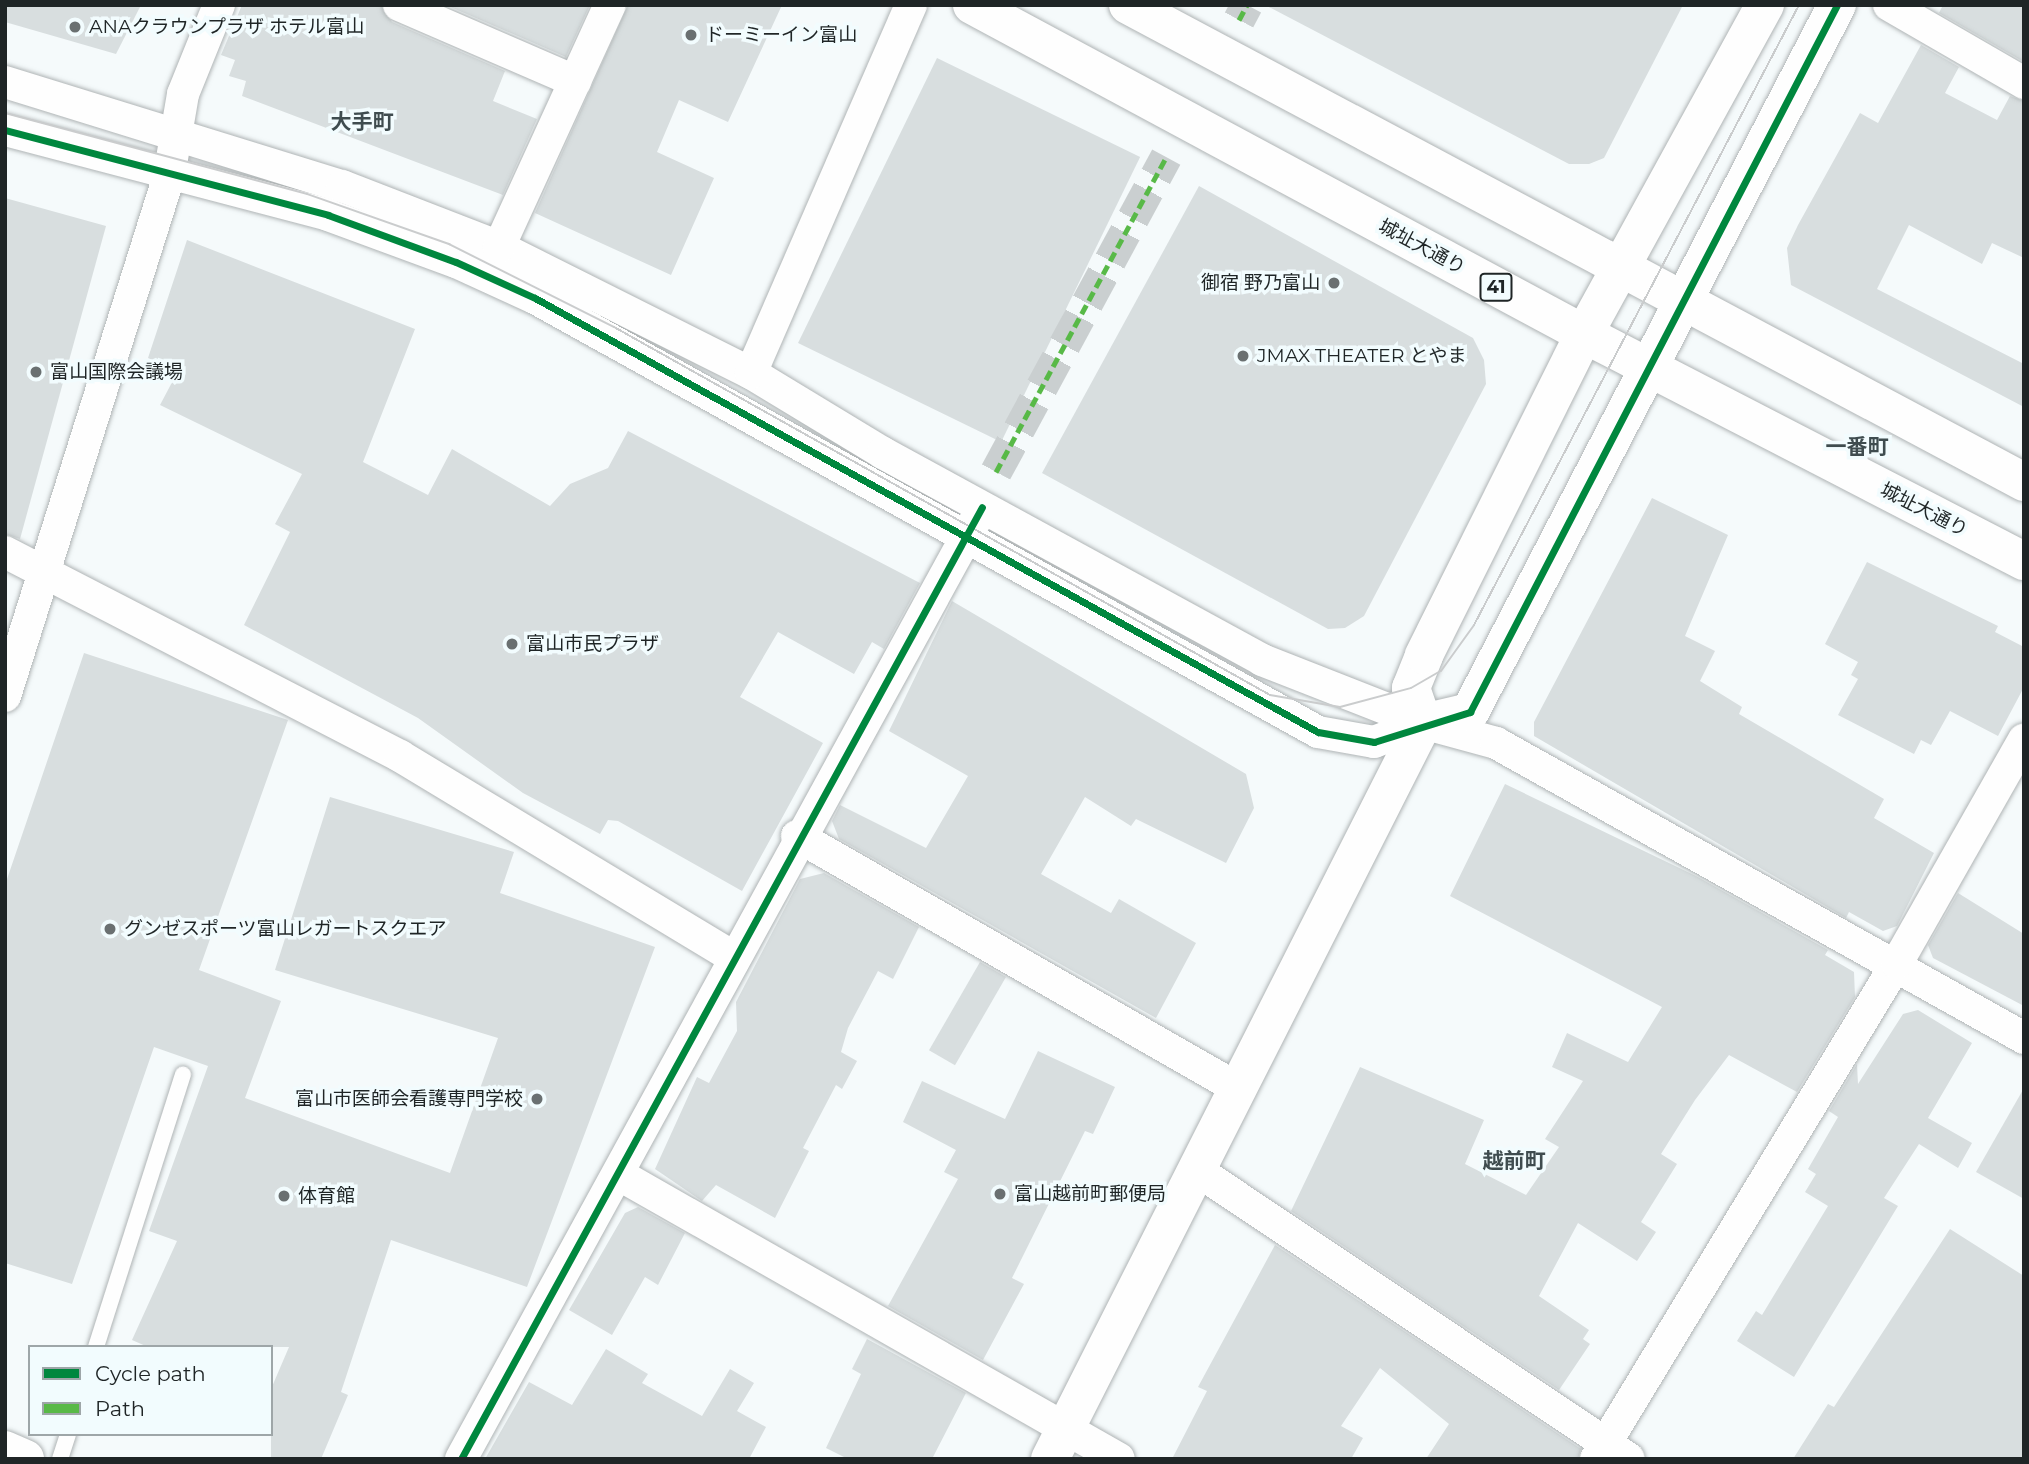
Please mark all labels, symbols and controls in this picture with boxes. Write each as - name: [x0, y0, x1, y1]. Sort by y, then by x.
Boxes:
- place label: ANAクラウンプラザ ホテル富山: [89, 16, 365, 38]
- marker: ANAクラウンプラザ ホテル富山: [67, 19, 83, 35]
- place label: ドーミーイン富山: [705, 24, 857, 46]
- marker: ドーミーイン富山: [683, 27, 699, 43]
- district label: 大手町: [331, 109, 393, 135]
- street label: 城址大通り: [1375, 215, 1469, 279]
- place label: 御宿 野乃富山: [1201, 272, 1320, 294]
- road number: 41: [1478, 272, 1514, 302]
- marker: 御宿 野乃富山: [1326, 275, 1342, 291]
- place label: JMAX THEATER とやま: [1257, 345, 1466, 367]
- marker: JMAX THEATER とやま: [1235, 348, 1251, 364]
- place label: 富山国際会議場: [50, 361, 183, 383]
- marker: 富山国際会議場: [28, 364, 44, 380]
- district label: 一番町: [1826, 434, 1888, 460]
- street label: 城址大通り: [1877, 478, 1971, 542]
- place label: 富山市民プラザ: [526, 633, 659, 655]
- marker: 富山市民プラザ: [504, 636, 520, 652]
- place label: グンゼスポーツ富山レガートスクエア: [124, 918, 447, 940]
- marker: グンゼスポーツ富山レガートスクエア: [102, 921, 118, 937]
- place label: 富山市医師会看護専門学校: [295, 1088, 523, 1110]
- marker: 富山市医師会看護専門学校: [529, 1091, 545, 1107]
- district label: 越前町: [1483, 1148, 1545, 1174]
- place label: 富山越前町郵便局: [1014, 1183, 1166, 1205]
- place label: 体育館: [298, 1185, 355, 1207]
- marker: 富山越前町郵便局: [992, 1186, 1008, 1202]
- marker: 体育館: [276, 1188, 292, 1204]
- legend: [28, 1345, 273, 1436]
- text: Cycle path: [95, 1361, 206, 1386]
- text: Path: [95, 1396, 145, 1421]

